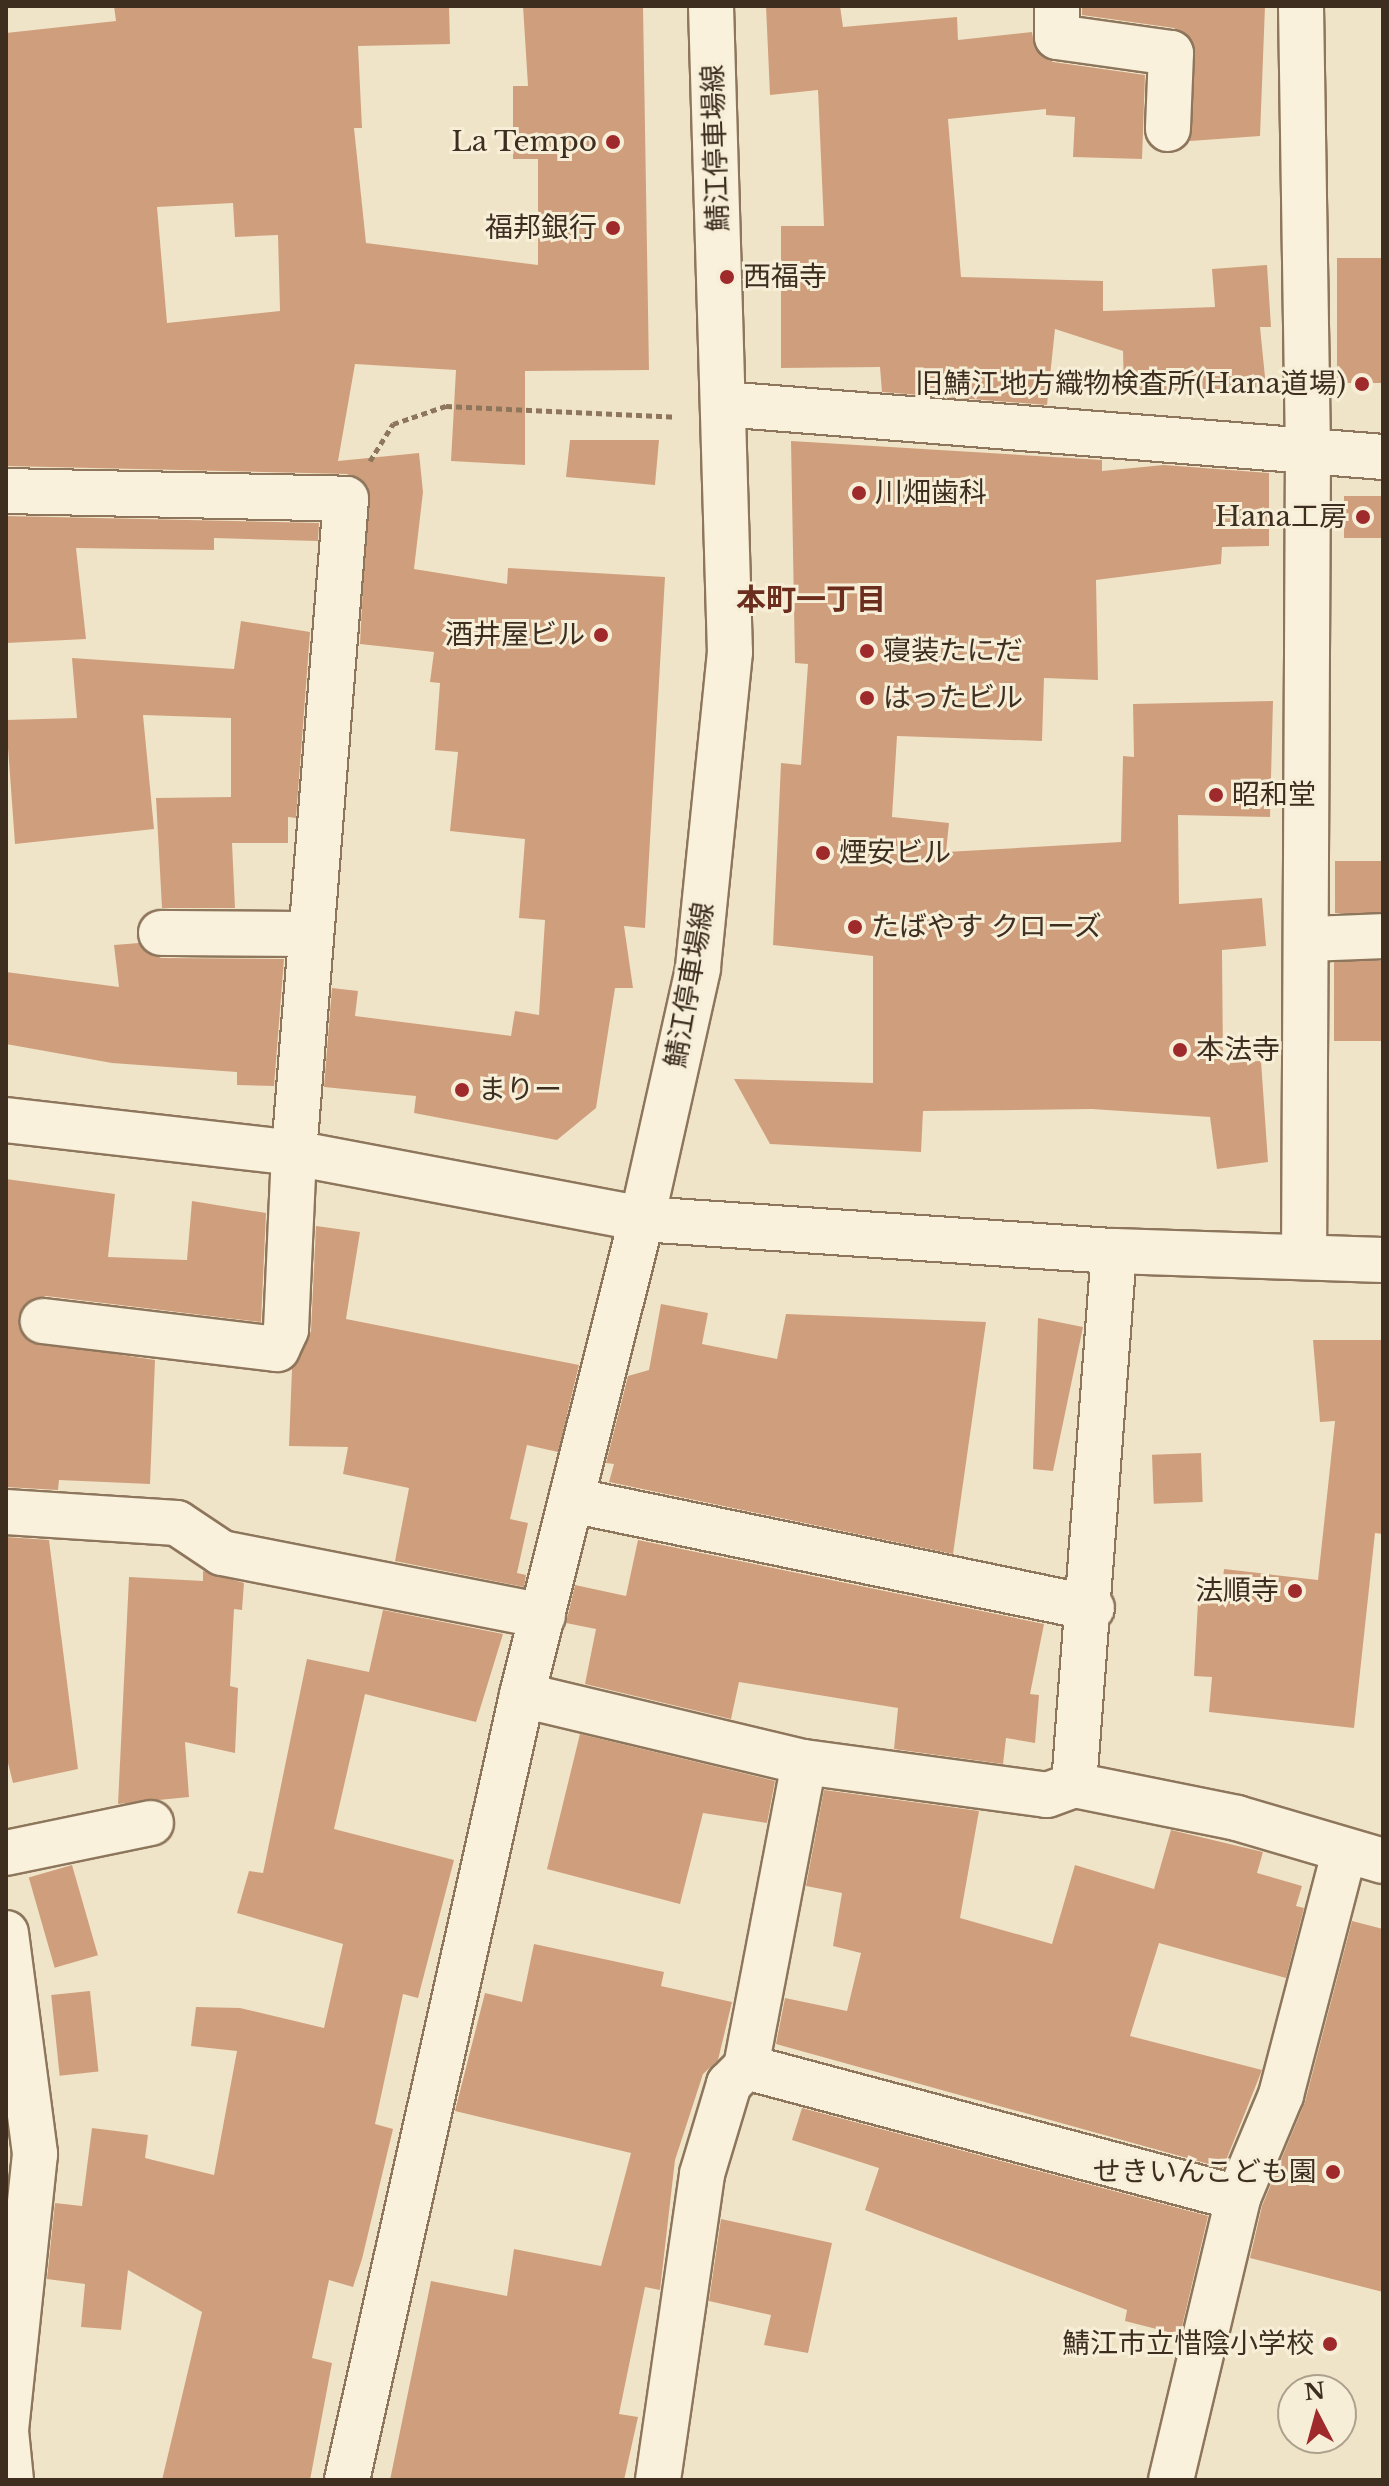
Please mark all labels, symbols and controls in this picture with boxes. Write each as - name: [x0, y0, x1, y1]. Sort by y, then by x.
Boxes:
- street label: 鯖江停車場線: [696, 63, 736, 233]
- place label: La Tempo: [450, 125, 597, 159]
- marker: La Tempo: [604, 133, 622, 151]
- place label: 福邦銀行: [485, 211, 597, 245]
- marker: 福邦銀行: [604, 219, 622, 237]
- place label: 西福寺: [743, 260, 827, 294]
- marker: 西福寺: [718, 268, 736, 286]
- place label: 旧鯖江地方織物検査所(Hana道場): [915, 367, 1346, 401]
- marker: 旧鯖江地方織物検査所(Hana道場): [1353, 375, 1371, 393]
- place label: 川畑歯科: [875, 476, 987, 510]
- marker: 川畑歯科: [850, 484, 868, 502]
- place label: Hana工房: [1215, 500, 1347, 534]
- marker: Hana工房: [1354, 508, 1372, 526]
- district label: 本町一丁目: [736, 582, 886, 618]
- place label: 酒井屋ビル: [445, 618, 585, 652]
- marker: 酒井屋ビル: [592, 626, 610, 644]
- place label: 寝装たにだ: [883, 634, 1023, 668]
- marker: 寝装たにだ: [858, 642, 876, 660]
- place label: はったビル: [883, 681, 1023, 715]
- marker: はったビル: [858, 689, 876, 707]
- place label: 昭和堂: [1232, 778, 1316, 812]
- marker: 昭和堂: [1207, 786, 1225, 804]
- place label: 煙安ビル: [839, 836, 951, 870]
- marker: 煙安ビル: [814, 844, 832, 862]
- street label: 鯖江停車場線: [659, 899, 721, 1071]
- place label: たばやす クローズ: [871, 910, 1103, 944]
- marker: たばやす クローズ: [846, 918, 864, 936]
- place label: 本法寺: [1196, 1033, 1280, 1067]
- marker: 本法寺: [1171, 1041, 1189, 1059]
- place label: まりー: [478, 1073, 562, 1107]
- marker: まりー: [453, 1081, 471, 1099]
- place label: 法順寺: [1195, 1574, 1279, 1608]
- marker: 法順寺: [1286, 1582, 1304, 1600]
- place label: せきいんこども園: [1093, 2155, 1317, 2189]
- marker: せきいんこども園: [1324, 2163, 1342, 2181]
- place label: 鯖江市立惜陰小学校: [1062, 2327, 1314, 2361]
- marker: 鯖江市立惜陰小学校: [1321, 2335, 1339, 2353]
- north arrow: [1277, 2374, 1357, 2454]
- text: N: [1303, 2377, 1326, 2406]

